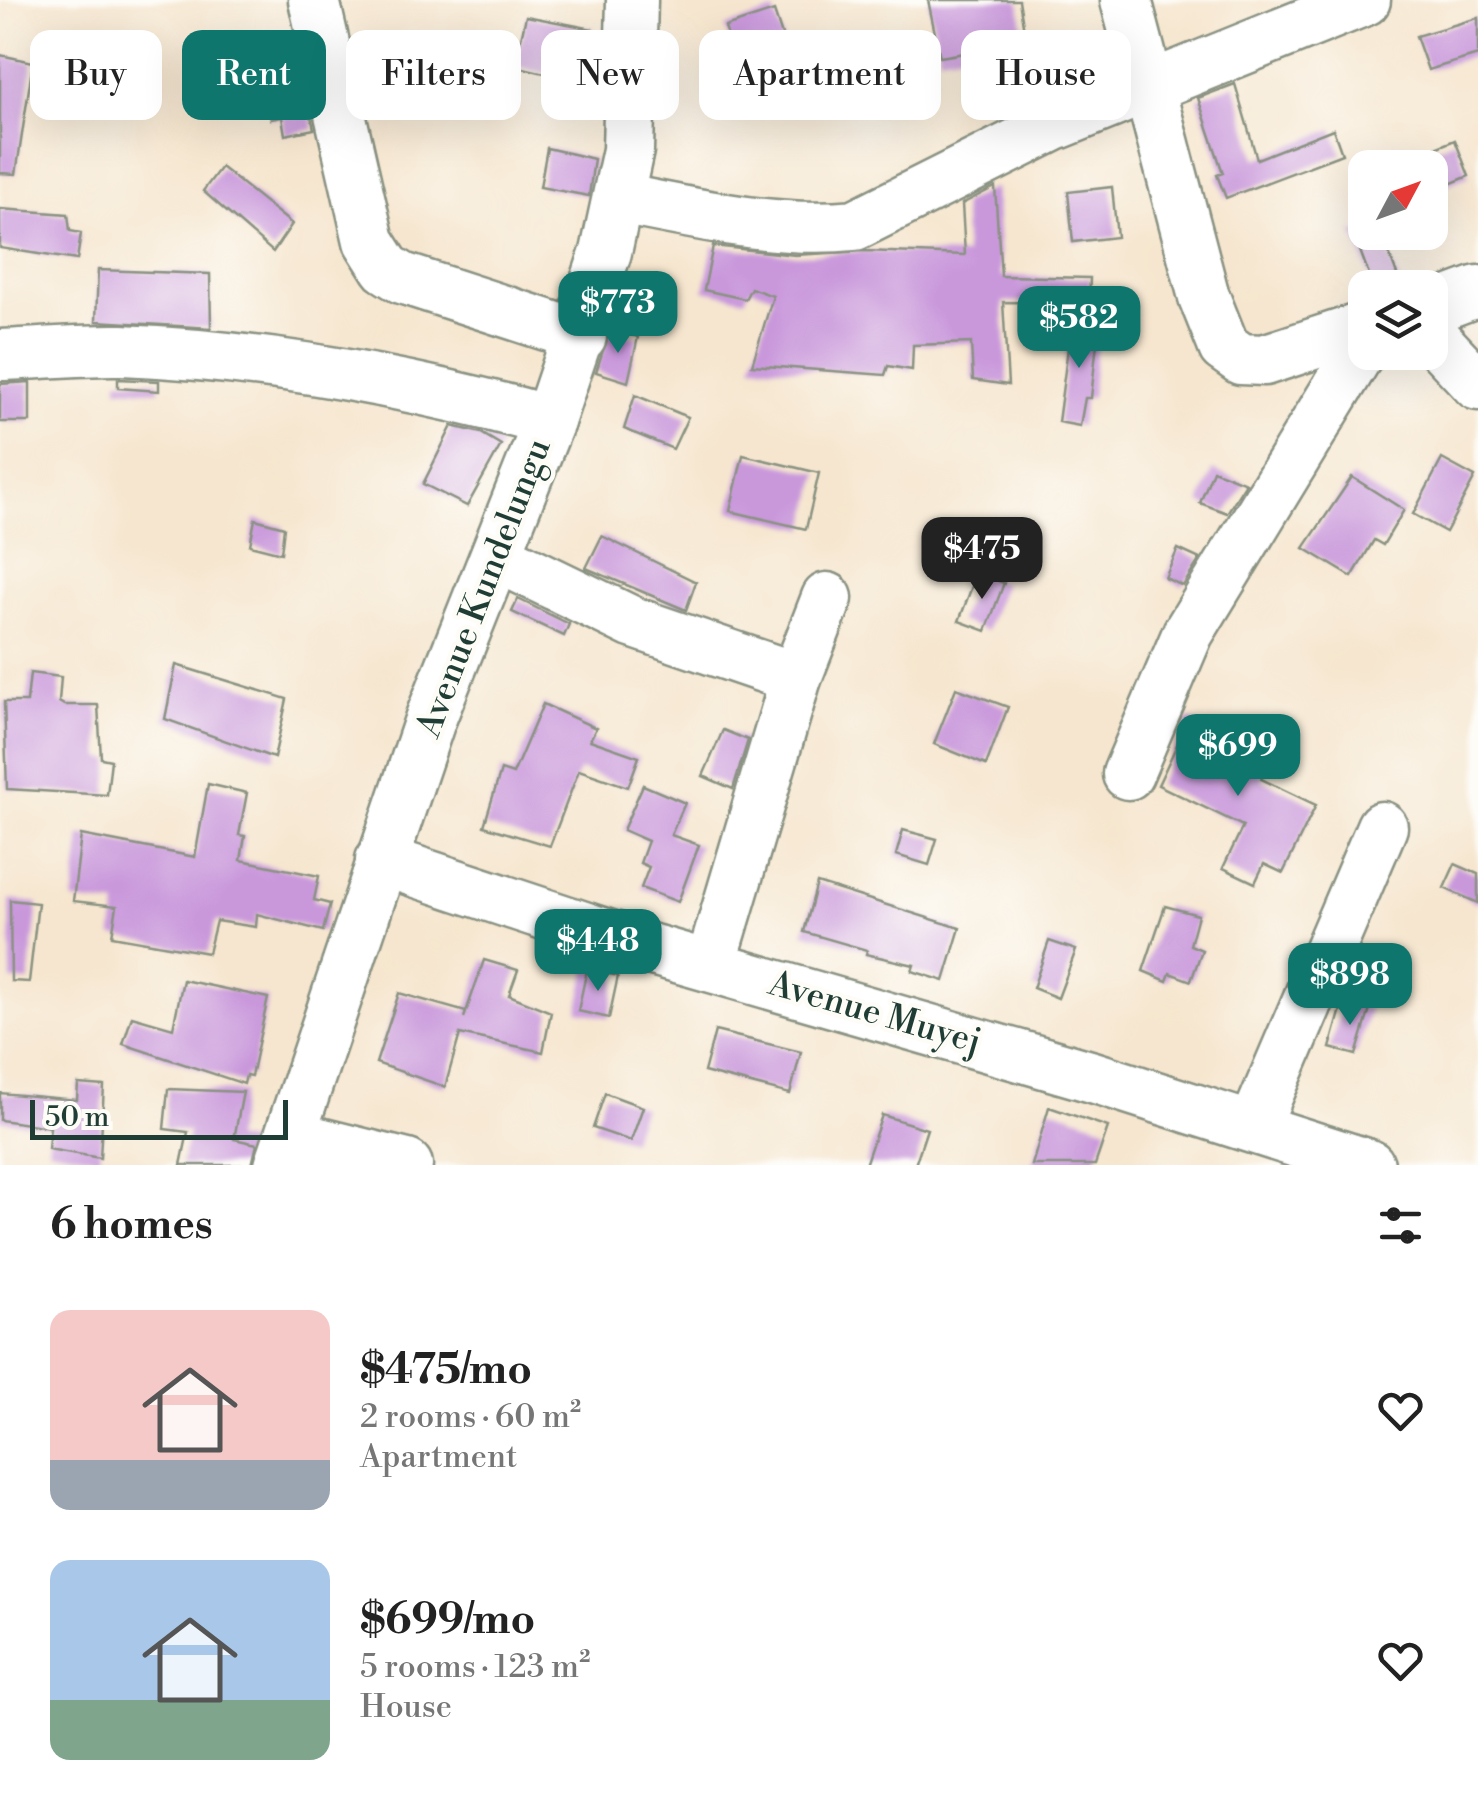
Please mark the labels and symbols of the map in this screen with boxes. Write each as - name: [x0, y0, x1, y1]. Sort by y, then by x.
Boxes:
- north arrow: [1348, 150, 1448, 250]
- pin: $773: [559, 271, 677, 356]
- pin: $582: [1020, 286, 1138, 371]
- street label: Avenue Kundelungu: [407, 433, 561, 744]
- pin: $475: [923, 517, 1041, 602]
- pin: $699: [1179, 714, 1297, 799]
- pin: $448: [539, 909, 657, 994]
- pin: $898: [1291, 943, 1409, 1028]
- street label: Avenue Muyej: [763, 962, 986, 1064]
- scale bar: [30, 1095, 288, 1140]

